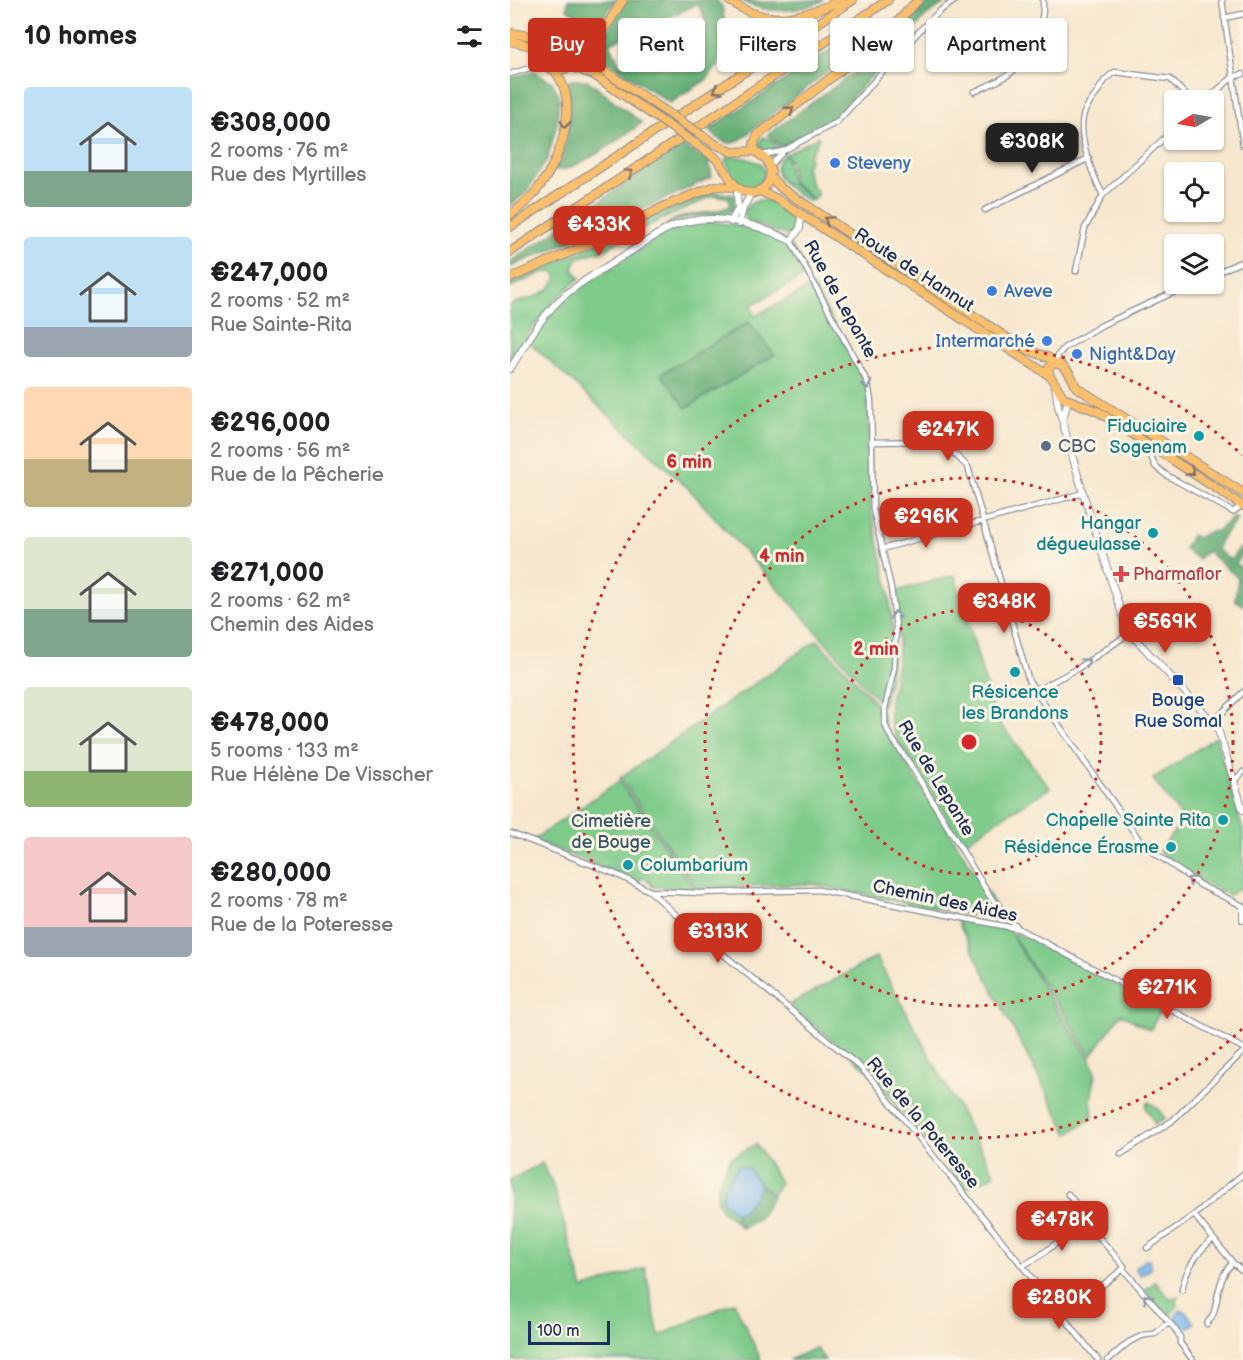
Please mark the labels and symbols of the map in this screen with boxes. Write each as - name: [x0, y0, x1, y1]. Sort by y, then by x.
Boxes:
- one-way arrow: [712, 83, 723, 94]
- north arrow: [1164, 90, 1224, 150]
- one-way arrow: [783, 106, 794, 117]
- one-way arrow: [559, 118, 572, 128]
- pin: €308K: [990, 123, 1074, 174]
- place label: Steveny: [847, 153, 912, 174]
- marker: Steveny: [828, 156, 842, 170]
- one-way arrow: [622, 169, 633, 180]
- pin: €433K: [557, 206, 641, 257]
- one-way arrow: [824, 216, 835, 227]
- street label: Route de Hannut: [850, 224, 978, 317]
- street label: Rue de Lepante: [799, 237, 881, 362]
- place label: Aveve: [1004, 281, 1053, 302]
- marker: Aveve: [985, 284, 999, 298]
- place label: Intermarché: [936, 331, 1035, 352]
- marker: Intermarché: [1040, 334, 1054, 348]
- place label: Night&Day: [1089, 344, 1177, 365]
- marker: Night&Day: [1070, 347, 1084, 361]
- one-way arrow: [860, 380, 873, 390]
- pin: €247K: [906, 411, 990, 462]
- place label: Fiduciaire Sogenam: [1107, 416, 1187, 458]
- marker: Fiduciaire Sogenam: [1192, 429, 1206, 443]
- place label: CBC: [1058, 436, 1096, 457]
- marker: CBC: [1039, 439, 1053, 453]
- text: 6 min: [666, 452, 712, 473]
- one-way arrow: [1184, 465, 1195, 476]
- pin: €296K: [884, 498, 968, 549]
- place label: Hangar dégueulasse: [1036, 513, 1141, 555]
- marker: Hangar dégueulasse: [1146, 526, 1160, 540]
- text: 4 min: [759, 546, 805, 567]
- place label: Pharmaflor: [1133, 564, 1222, 585]
- marker: Pharmaflor: [1114, 567, 1128, 581]
- pin: €348K: [962, 583, 1046, 634]
- pin: €569K: [1123, 603, 1207, 654]
- one-way arrow: [889, 611, 902, 620]
- text: 2 min: [853, 639, 899, 660]
- one-way arrow: [1080, 658, 1091, 669]
- marker: Résicence les Brandons: [1008, 665, 1022, 679]
- marker: Bouge Rue Somal: [1171, 673, 1185, 687]
- place label: Résicence les Brandons: [962, 682, 1068, 724]
- place label: Bouge Rue Somal: [1134, 690, 1222, 732]
- street label: Rue de Lepante: [893, 716, 979, 840]
- centre of rings: [959, 732, 979, 752]
- place label: Chapelle Sainte Rita: [1046, 810, 1211, 831]
- park label: Cimetière de Bouge: [571, 811, 651, 853]
- marker: Chapelle Sainte Rita: [1216, 813, 1230, 827]
- place label: Résidence Érasme: [1004, 835, 1159, 858]
- marker: Résidence Érasme: [1164, 840, 1178, 854]
- place label: Columbarium: [640, 855, 748, 876]
- marker: Columbarium: [621, 858, 635, 872]
- street label: Chemin des Aides: [871, 875, 1019, 927]
- one-way arrow: [1187, 876, 1198, 887]
- pin: €313K: [676, 913, 760, 964]
- pin: €271K: [1125, 969, 1209, 1020]
- street label: Rue de la Poteresse: [862, 1053, 984, 1193]
- pin: €478K: [1020, 1201, 1104, 1252]
- pin: €280K: [1017, 1279, 1101, 1330]
- one-way arrow: [1144, 1293, 1155, 1304]
- scale bar: [528, 1318, 610, 1346]

